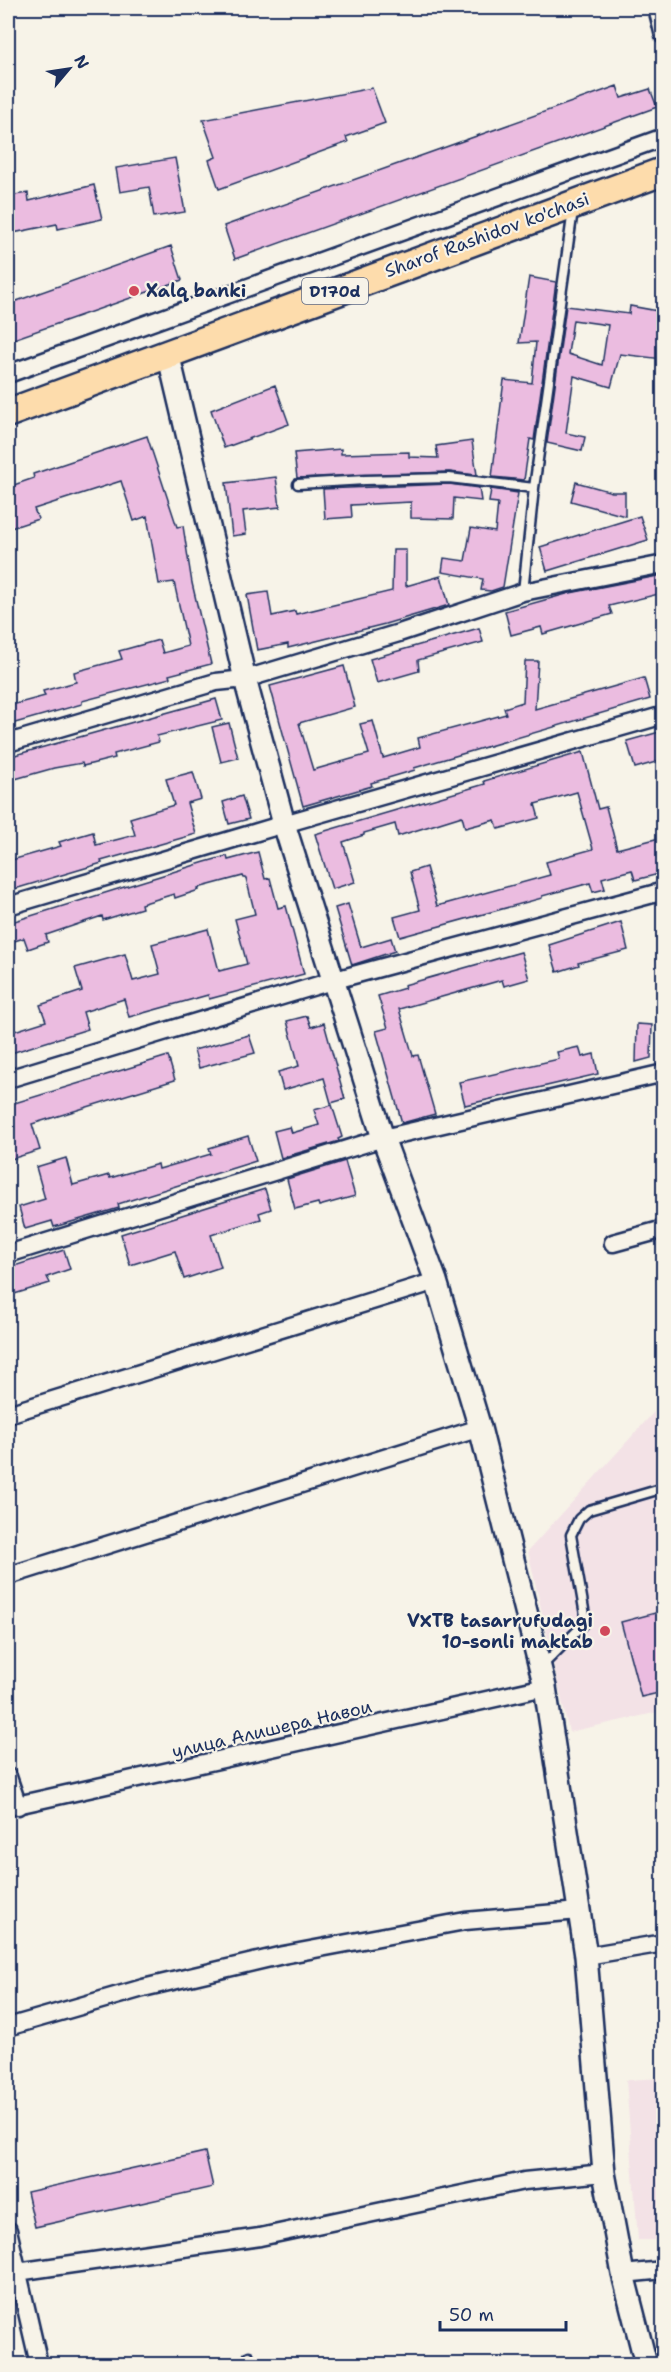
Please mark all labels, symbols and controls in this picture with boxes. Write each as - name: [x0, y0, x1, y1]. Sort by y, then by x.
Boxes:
- north arrow: [39, 39, 99, 99]
- text: N: [69, 51, 94, 73]
- street label: Sharof Rashidov ko'chasi: [381, 187, 593, 283]
- road number: D170d: [302, 278, 368, 304]
- place label: Xalq banki: [146, 279, 246, 303]
- marker: Xalq banki: [127, 284, 141, 298]
- place label: VXTB tasarrufudagi 10-sonli maktab: [407, 1609, 593, 1654]
- marker: VXTB tasarrufudagi 10-sonli maktab: [598, 1624, 612, 1638]
- street label: улица Алишера Навои: [170, 1694, 375, 1764]
- scale bar: [440, 2294, 566, 2332]
- text: 50 m: [449, 2303, 494, 2327]

